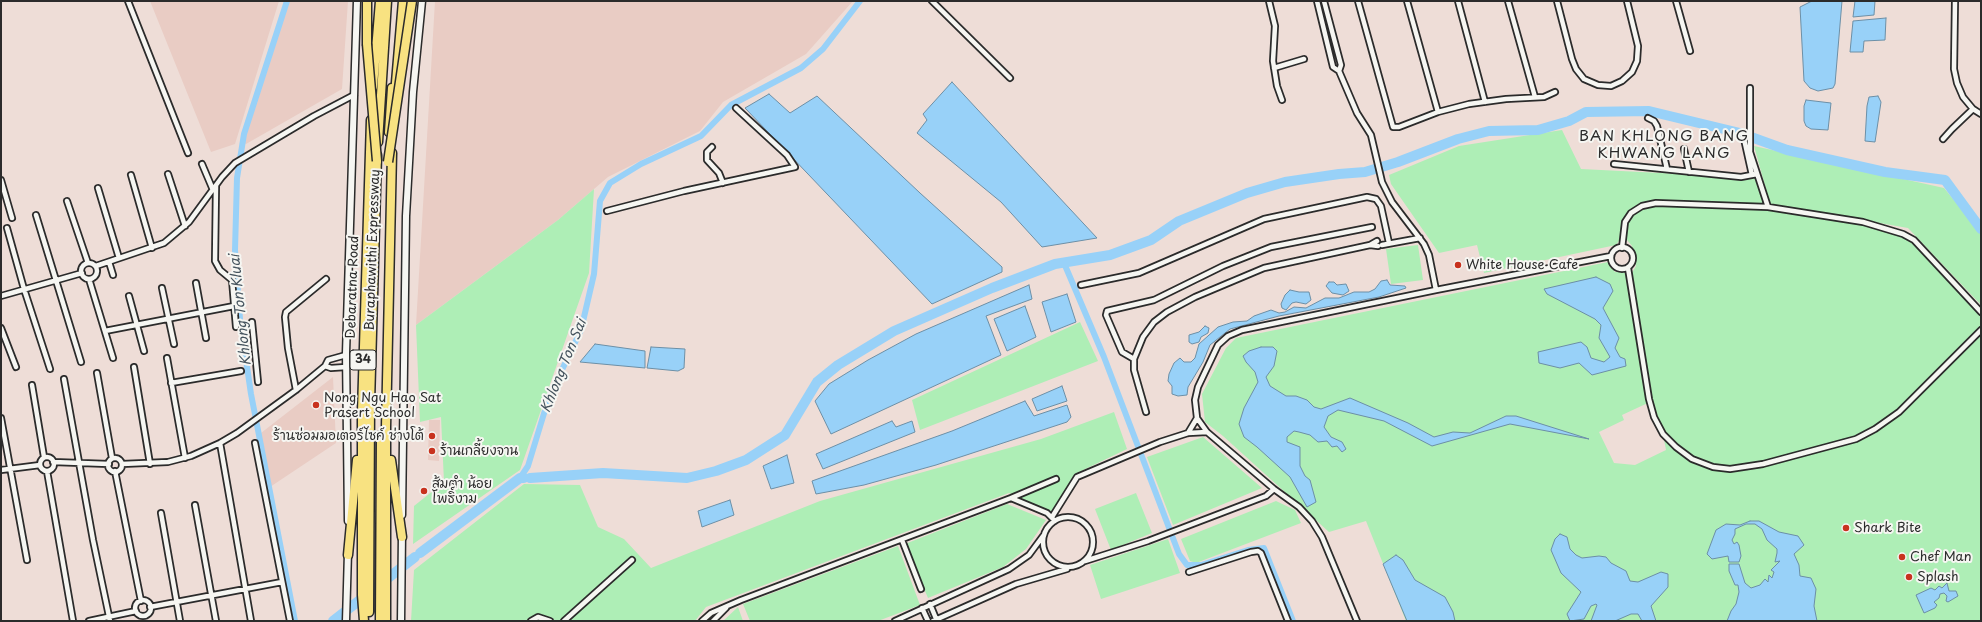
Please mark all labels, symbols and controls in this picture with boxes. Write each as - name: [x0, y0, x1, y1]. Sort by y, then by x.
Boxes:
- district label: BAN KHLONG BANG KHWANG LANG: [1578, 128, 1750, 163]
- street label: Buraphawithi Expressway: [362, 169, 384, 331]
- street label: Debaratna Road: [343, 235, 363, 339]
- water label: Khlong Ton Kluai: [227, 253, 255, 367]
- place label: White House Cafe: [1466, 257, 1578, 273]
- marker: White House Cafe: [1453, 260, 1463, 270]
- water label: Khlong Ton Sai: [538, 317, 590, 415]
- road number: 34: [350, 350, 376, 370]
- place label: Nong Ngu Hao Sat Prasert School: [324, 390, 441, 421]
- marker: Nong Ngu Hao Sat Prasert School: [311, 400, 321, 410]
- place label: ร้านซ่อมมอเตอร์ไซค์ ช่างโต้: [273, 428, 424, 444]
- marker: ร้านซ่อมมอเตอร์ไซค์ ช่างโต้: [427, 431, 437, 441]
- place label: ร้านเกลี้ยงจาน: [440, 443, 518, 459]
- marker: ร้านเกลี้ยงจาน: [427, 446, 437, 456]
- place label: ส้มตำ น้อย โพธิ์งาม: [432, 476, 492, 507]
- marker: ส้มตำ น้อย โพธิ์งาม: [419, 486, 429, 496]
- place label: Shark Bite: [1854, 520, 1921, 536]
- marker: Shark Bite: [1841, 523, 1851, 533]
- place label: Chef Man: [1910, 549, 1971, 565]
- marker: Chef Man: [1897, 552, 1907, 562]
- place label: Splash: [1917, 569, 1959, 585]
- marker: Splash: [1904, 572, 1914, 582]

